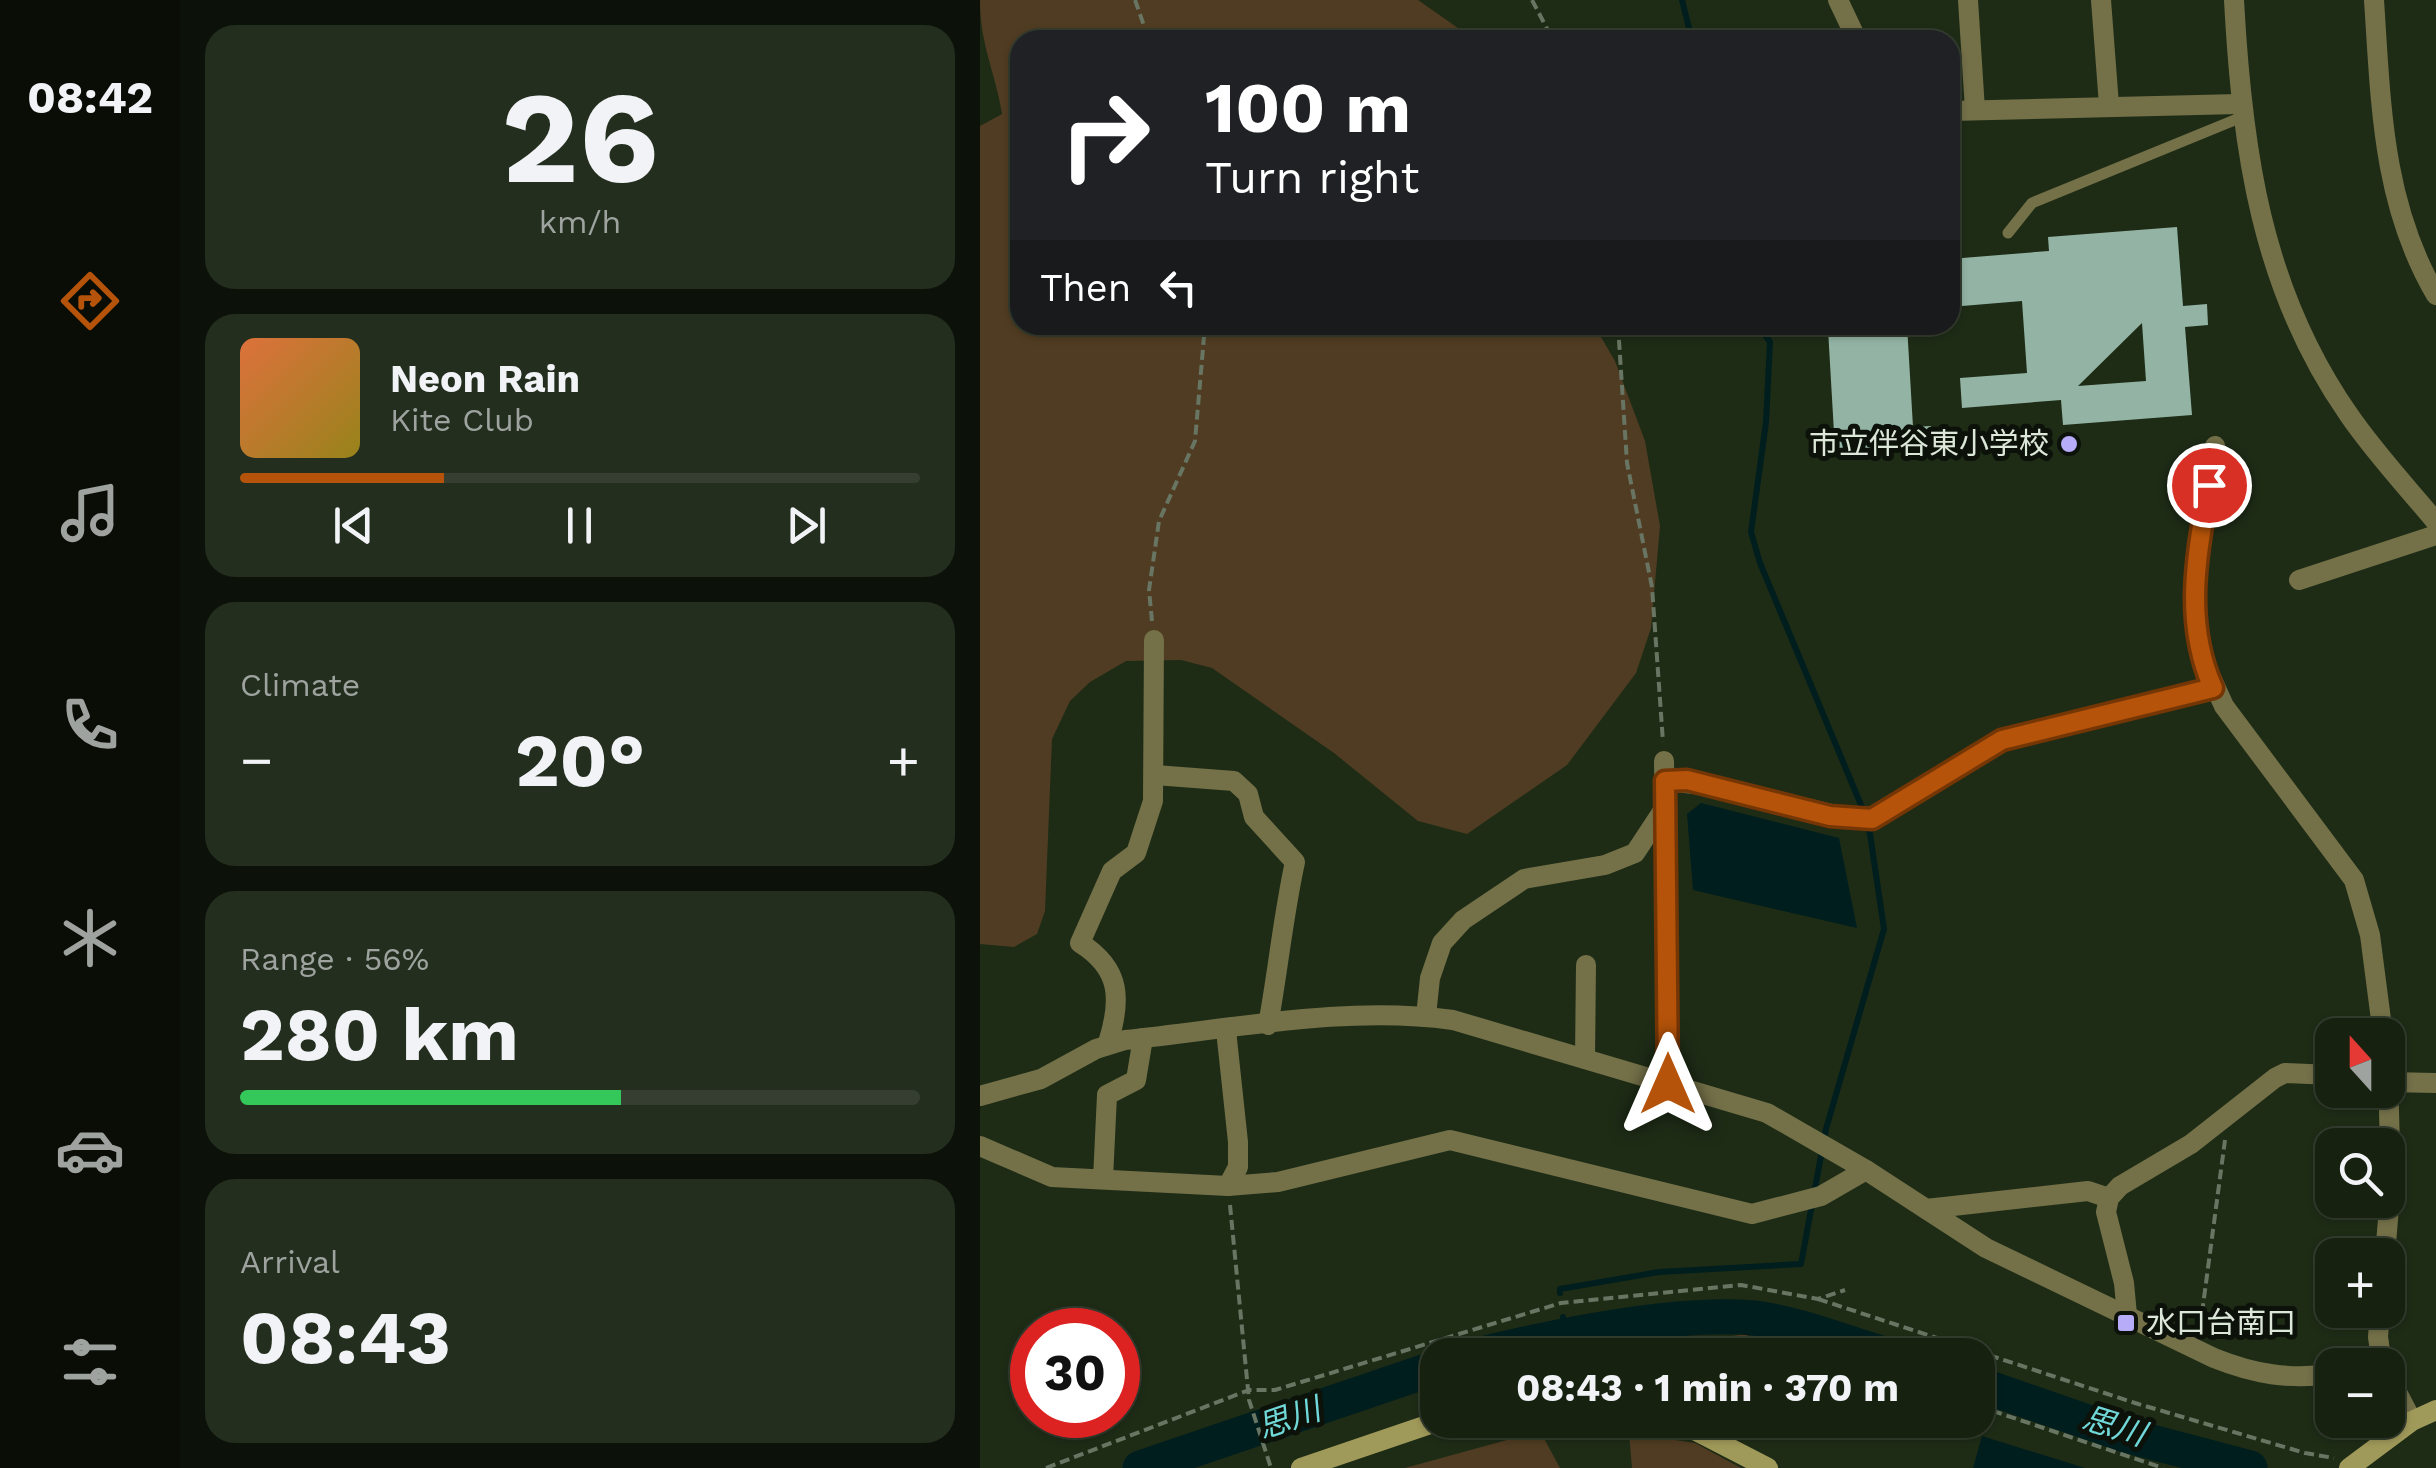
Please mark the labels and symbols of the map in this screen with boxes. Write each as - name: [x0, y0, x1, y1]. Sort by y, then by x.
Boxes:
- place label: 市立伴谷東小学校: [1809, 426, 2049, 461]
- marker: 市立伴谷東小学校: [2058, 433, 2080, 455]
- pin: [2167, 443, 2252, 528]
- north arrow: [2315, 1018, 2405, 1108]
- position arrow: [1616, 1032, 1720, 1136]
- place label: 水口台南口: [2146, 1305, 2296, 1340]
- speed limit sign: 30: [1010, 1308, 1140, 1438]
- marker: 水口台南口: [2115, 1312, 2137, 1334]
- water label: 思川: [1253, 1389, 1328, 1446]
- water label: 思川: [2078, 1398, 2153, 1454]

